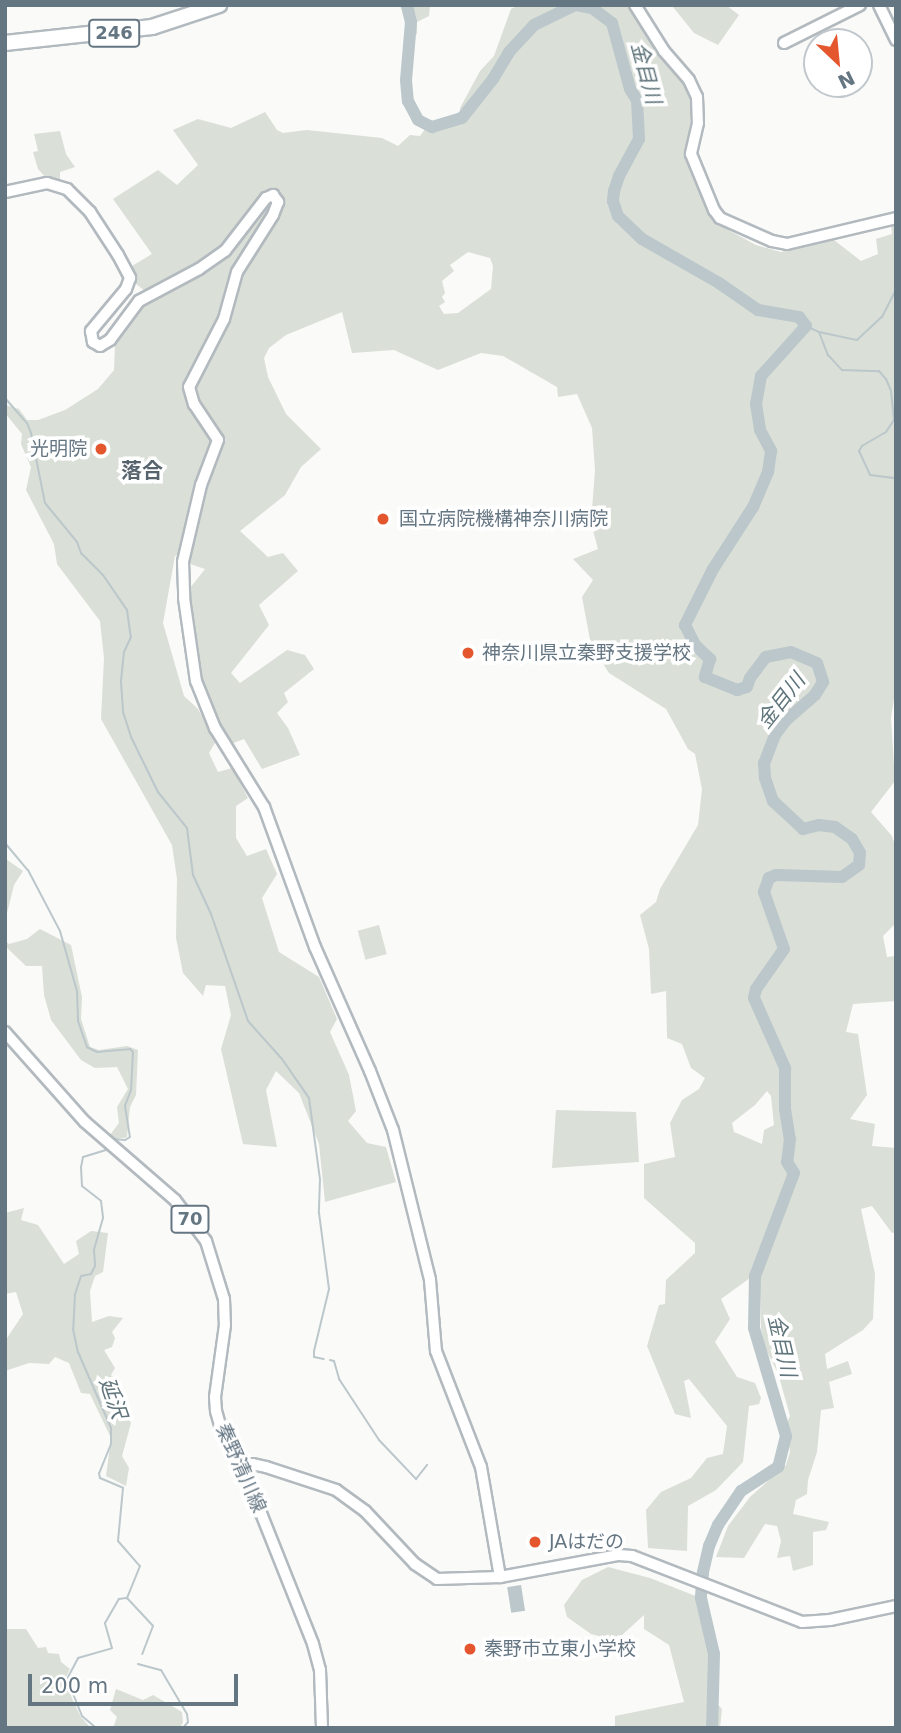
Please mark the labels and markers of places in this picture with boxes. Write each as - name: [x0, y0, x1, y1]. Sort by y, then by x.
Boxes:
- place label: 光明院: [30, 438, 87, 460]
- marker: 光明院: [93, 441, 109, 457]
- place label: 国立病院機構神奈川病院: [399, 508, 608, 530]
- marker: 国立病院機構神奈川病院: [373, 509, 393, 529]
- place label: 神奈川県立秦野支援学校: [482, 642, 691, 664]
- marker: 神奈川県立秦野支援学校: [460, 645, 476, 661]
- place label: JAはだの: [549, 1531, 624, 1553]
- marker: JAはだの: [527, 1534, 543, 1550]
- place label: 秦野市立東小学校: [484, 1638, 636, 1660]
- marker: 秦野市立東小学校: [462, 1641, 478, 1657]

